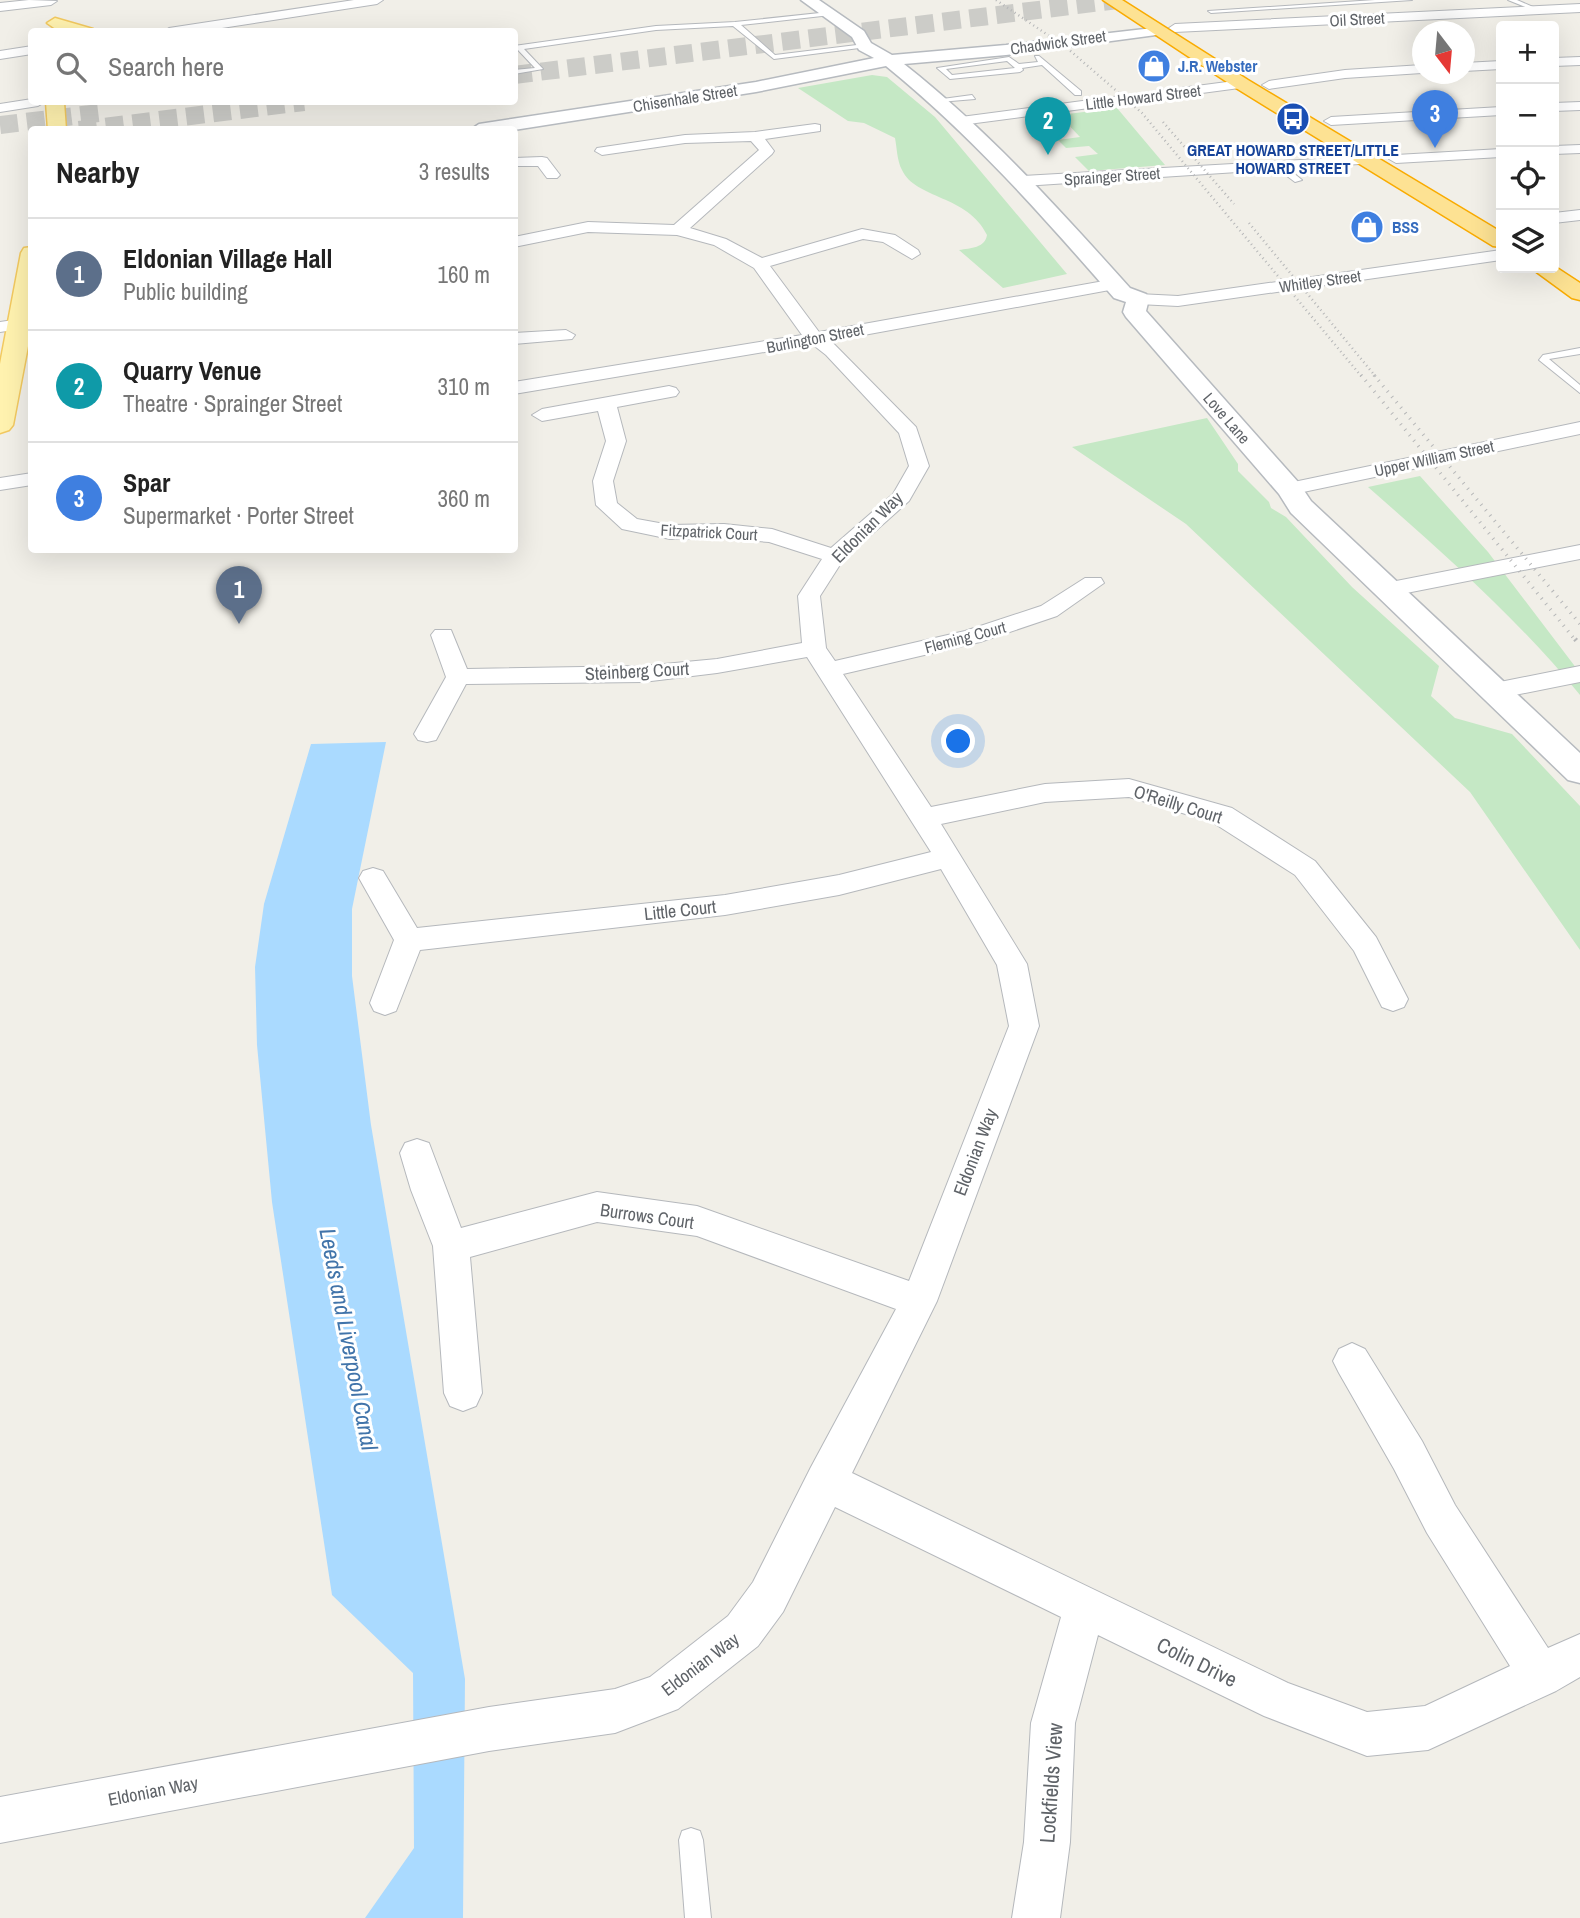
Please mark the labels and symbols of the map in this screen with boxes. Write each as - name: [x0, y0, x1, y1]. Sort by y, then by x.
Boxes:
- street label: Oil Street: [1329, 7, 1386, 31]
- north arrow: [1412, 21, 1475, 84]
- street label: Chadwick Street: [1009, 24, 1108, 60]
- shop icon: J.R. Webster: [1135, 47, 1173, 85]
- place label: J.R. Webster: [1178, 55, 1258, 77]
- street label: Chisenhale Street: [631, 79, 739, 117]
- street label: Little Howard Street: [1084, 79, 1202, 115]
- pin: 3: [1412, 90, 1458, 148]
- pin: 2: [1025, 97, 1071, 155]
- bus stop icon: GREAT HOWARD STREET/LITTLE HOWARD STREET: [1274, 100, 1312, 138]
- place label: GREAT HOWARD STREET/LITTLE HOWARD STREET: [1187, 139, 1399, 179]
- street label: Sprainger Street: [1063, 162, 1161, 190]
- shop icon: BSS: [1348, 208, 1386, 246]
- place label: BSS: [1392, 216, 1419, 238]
- street label: Whitley Street: [1278, 264, 1363, 298]
- street label: Burlington Street: [765, 318, 866, 358]
- street label: Love Lane: [1199, 388, 1255, 448]
- street label: Upper William Street: [1372, 435, 1496, 481]
- street label: Eldonian Way: [826, 485, 909, 568]
- street label: Fitzpatrick Court: [660, 518, 758, 546]
- pin: 1: [216, 566, 262, 624]
- street label: Fleming Court: [922, 616, 1008, 658]
- street label: Steinberg Court: [584, 656, 690, 686]
- your location: [941, 724, 975, 758]
- street label: O'Reilly Court: [1131, 779, 1225, 829]
- street label: Little Court: [643, 894, 717, 926]
- street label: Eldonian Way: [947, 1104, 1003, 1199]
- street label: Burrows Court: [599, 1197, 695, 1235]
- water label: Leeds and Liverpool Canal: [312, 1225, 386, 1453]
- street label: Eldonian Way: [656, 1626, 744, 1701]
- street label: Colin Drive: [1152, 1630, 1242, 1694]
- street label: Lockfields View: [1032, 1721, 1070, 1844]
- street label: Eldonian Way: [106, 1770, 201, 1812]

